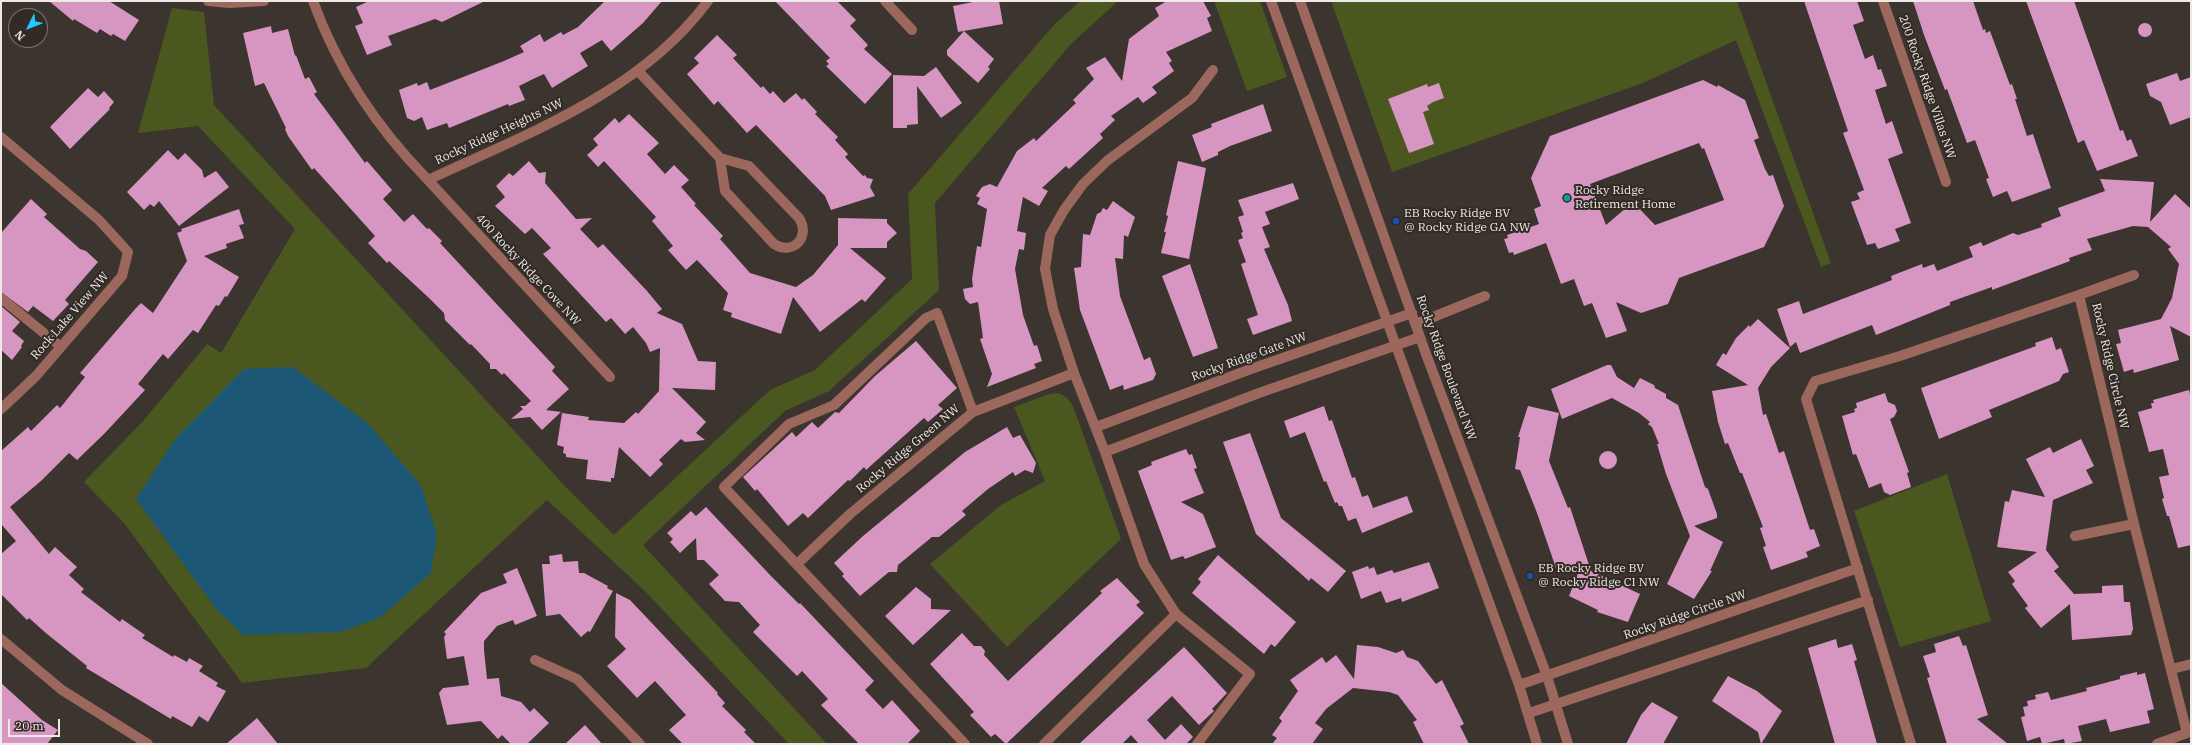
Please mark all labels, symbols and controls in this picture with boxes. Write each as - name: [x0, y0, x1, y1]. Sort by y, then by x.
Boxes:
- north arrow: [8, 8, 48, 48]
- street label: 200 Rocky Ridge Villas NW: [1896, 13, 1958, 161]
- text: N: [12, 28, 28, 43]
- street label: Rocky Ridge Heights NW: [433, 96, 565, 168]
- place label: Rocky Ridge Retirement Home: [1575, 184, 1676, 212]
- marker: Rocky Ridge Retirement Home: [1562, 193, 1572, 203]
- place label: EB Rocky Ridge BV @ Rocky Ridge GA NW: [1404, 207, 1530, 235]
- street label: 400 Rocky Ridge Cove NW: [473, 211, 583, 329]
- marker: EB Rocky Ridge BV @ Rocky Ridge GA NW: [1391, 216, 1401, 226]
- street label: Rock Lake View NW: [28, 269, 112, 363]
- street label: Rocky Ridge Boulevard NW: [1413, 293, 1479, 443]
- street label: Rocky Ridge Circle NW: [2088, 302, 2132, 430]
- street label: Rocky Ridge Gate NW: [1189, 329, 1309, 385]
- street label: Rocky Ridge Green NW: [853, 402, 963, 496]
- place label: EB Rocky Ridge BV @ Rocky Ridge CI NW: [1538, 562, 1660, 590]
- marker: EB Rocky Ridge BV @ Rocky Ridge CI NW: [1525, 571, 1535, 581]
- street label: Rocky Ridge Circle NW: [1622, 587, 1748, 643]
- scale bar: [10, 711, 62, 737]
- text: 20 m: [15, 718, 44, 733]

